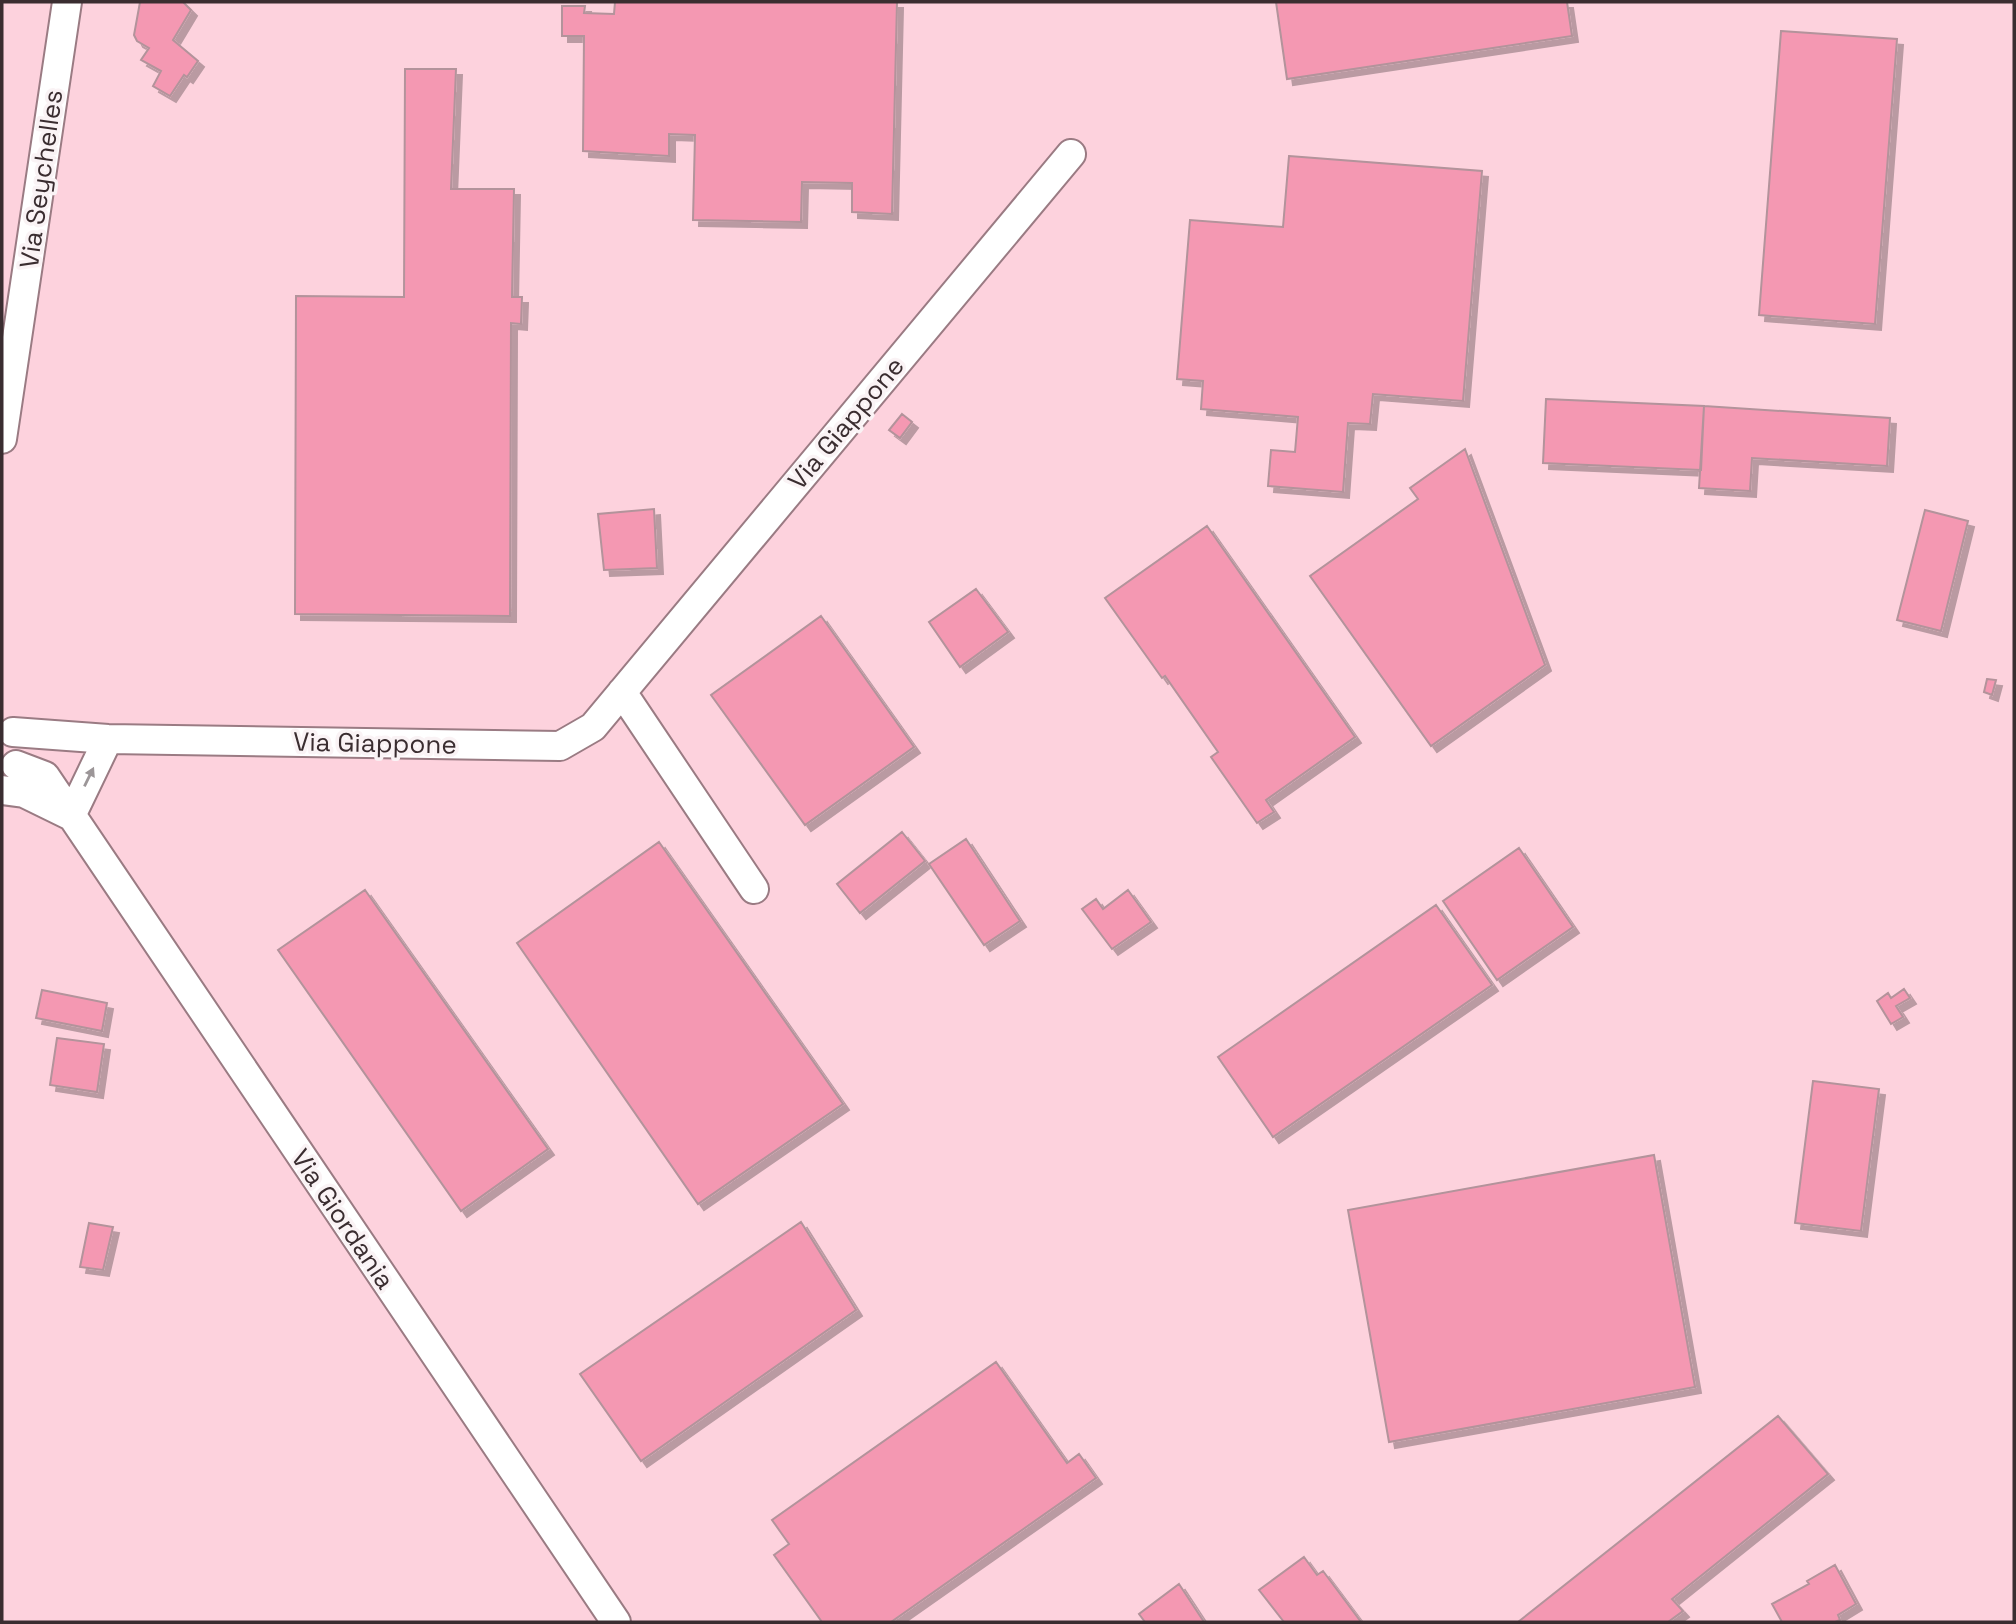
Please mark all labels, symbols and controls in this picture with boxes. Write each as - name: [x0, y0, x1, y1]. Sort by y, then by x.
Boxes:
- street label: Via Seychelles: [12, 87, 70, 271]
- street label: Via Giappone: [780, 349, 912, 497]
- street label: Via Giappone: [293, 725, 457, 761]
- one-way arrow: [83, 767, 95, 787]
- street label: Via Giordania: [284, 1142, 402, 1296]

